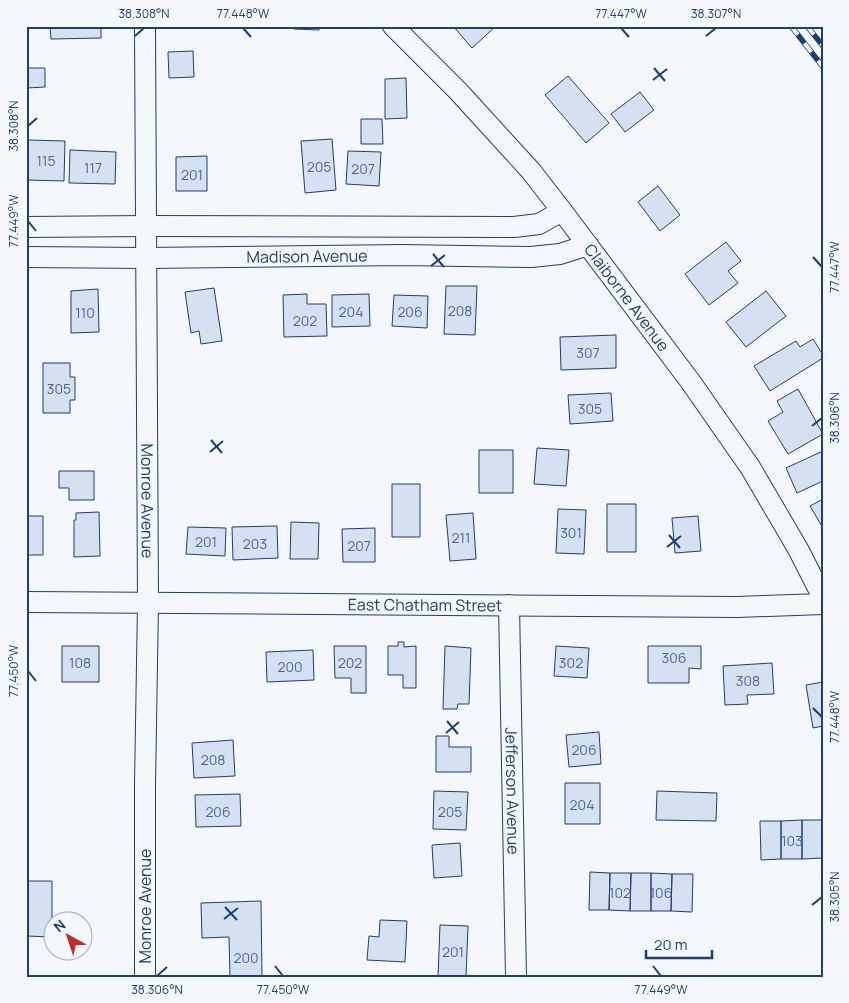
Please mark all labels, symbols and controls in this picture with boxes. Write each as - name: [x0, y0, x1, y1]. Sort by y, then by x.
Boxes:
- text: 38.308°N: [118, 5, 170, 22]
- text: 77.448°W: [217, 5, 270, 22]
- text: 77.447°W: [595, 5, 648, 22]
- text: 38.307°N: [691, 5, 741, 22]
- text: 38.308°N: [5, 100, 22, 152]
- house number: 115: [36, 151, 56, 170]
- house number: 205: [307, 157, 331, 176]
- house number: 117: [84, 158, 102, 177]
- house number: 207: [351, 159, 375, 178]
- house number: 201: [181, 165, 203, 184]
- text: 77.449°W: [5, 194, 22, 247]
- street label: Claiborne Avenue: [579, 239, 675, 356]
- text: 77.447°W: [826, 240, 843, 293]
- street label: Madison Avenue: [246, 244, 368, 268]
- house number: 208: [448, 301, 472, 320]
- house number: 204: [339, 302, 363, 321]
- house number: 206: [397, 302, 423, 321]
- house number: 110: [75, 303, 95, 322]
- house number: 202: [293, 311, 317, 330]
- house number: 307: [576, 343, 600, 362]
- house number: 305: [47, 379, 71, 398]
- text: 38.306°N: [826, 392, 843, 444]
- house number: 305: [578, 399, 602, 418]
- street label: Monroe Avenue: [136, 443, 159, 559]
- house number: 301: [560, 523, 582, 542]
- house number: 211: [452, 528, 470, 547]
- house number: 201: [195, 532, 217, 551]
- house number: 203: [243, 534, 267, 553]
- house number: 207: [347, 536, 371, 555]
- street label: East Chatham Street: [348, 593, 502, 616]
- text: 77.450°W: [5, 644, 22, 697]
- house number: 306: [662, 648, 686, 667]
- house number: 108: [69, 653, 91, 672]
- house number: 202: [338, 653, 362, 672]
- house number: 302: [559, 653, 583, 672]
- house number: 200: [277, 657, 303, 676]
- house number: 308: [736, 671, 760, 690]
- text: 77.448°W: [826, 690, 843, 743]
- street label: Jefferson Avenue: [500, 727, 525, 855]
- house number: 206: [571, 740, 597, 759]
- house number: 208: [201, 750, 225, 769]
- house number: 204: [570, 795, 594, 814]
- house number: 206: [205, 802, 231, 821]
- house number: 205: [438, 802, 462, 821]
- house number: 103: [781, 831, 803, 850]
- street label: Monroe Avenue: [134, 849, 156, 963]
- text: 38.305°N: [826, 871, 843, 923]
- house number: 102: [609, 883, 631, 902]
- house number: 106: [650, 883, 672, 902]
- north arrow: [42, 910, 92, 960]
- text: N: [49, 915, 69, 936]
- scale bar: [646, 928, 713, 960]
- text: 20 m: [654, 934, 687, 955]
- house number: 201: [442, 942, 464, 961]
- house number: 200: [233, 948, 259, 967]
- text: 38.306°N: [131, 981, 183, 998]
- text: 77.450°W: [257, 981, 310, 998]
- text: 77.449°W: [635, 981, 688, 998]

